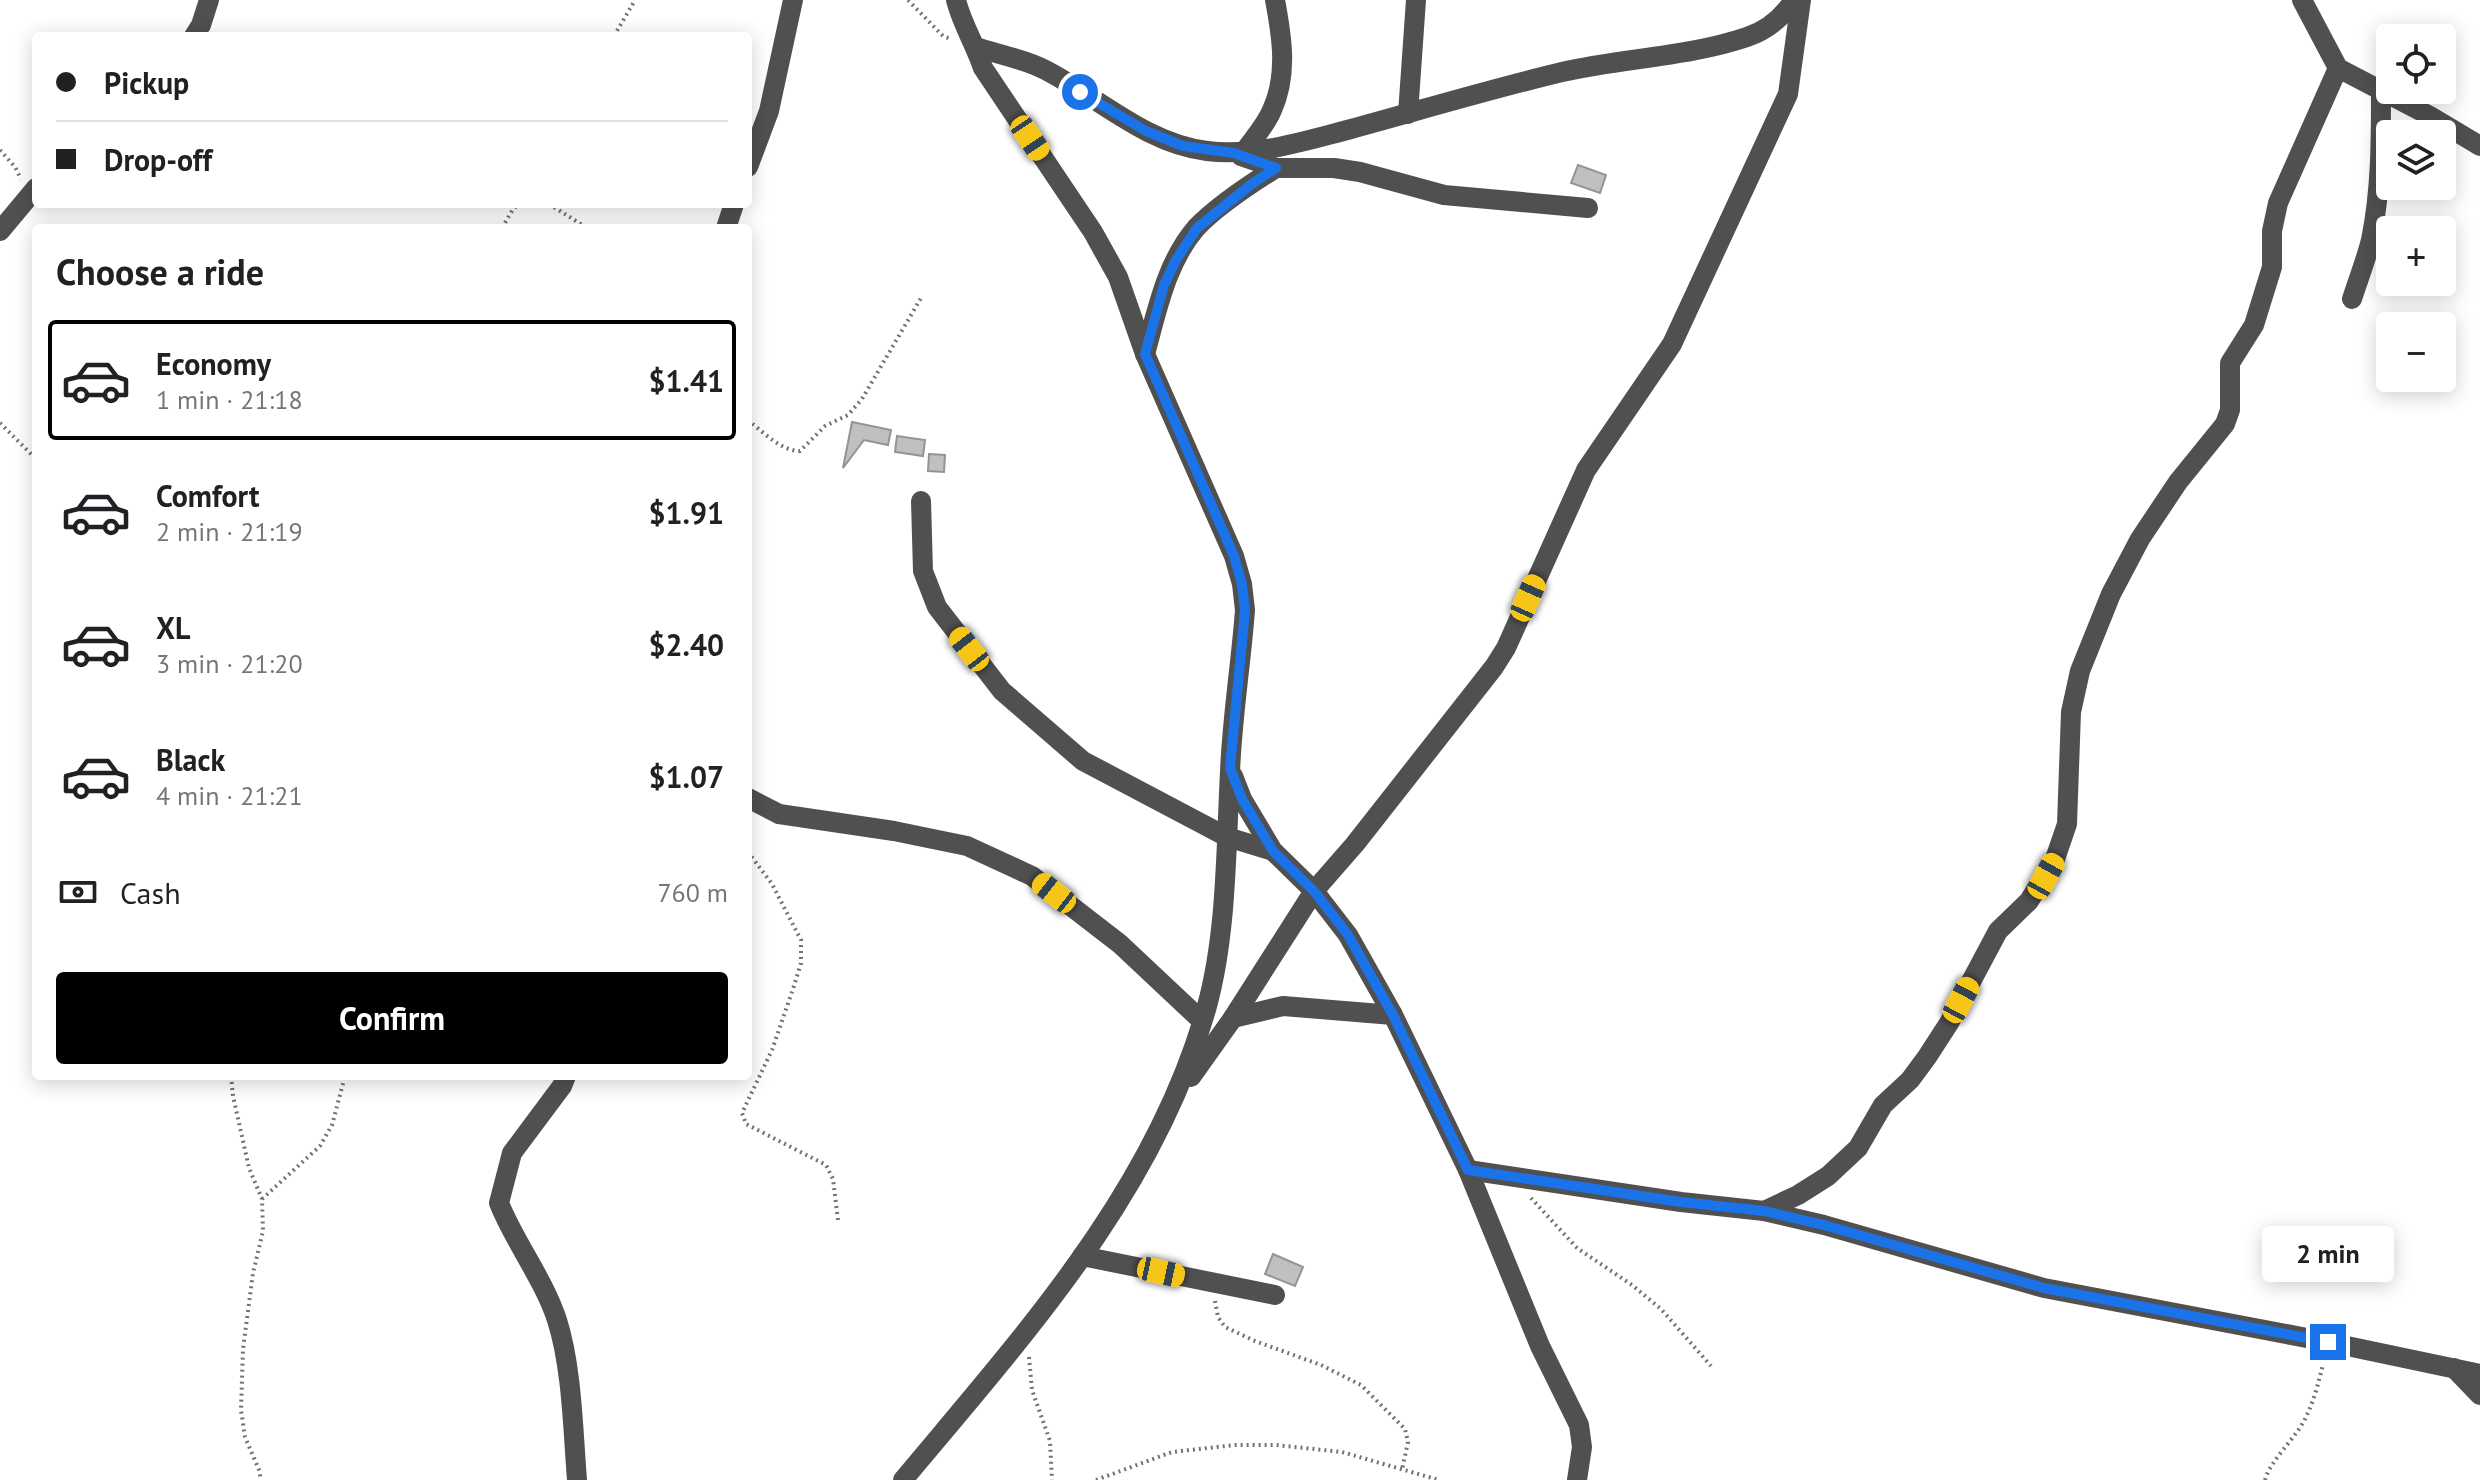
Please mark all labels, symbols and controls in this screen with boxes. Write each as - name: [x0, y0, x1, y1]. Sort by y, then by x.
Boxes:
- map controls: [2376, 24, 2456, 392]
- button: locate: [2376, 24, 2456, 104]
- text: Pickup: [104, 63, 189, 102]
- route start: [1062, 74, 1098, 110]
- car: [1007, 111, 1053, 165]
- button: layers: [2376, 120, 2456, 200]
- text: Drop-off: [104, 140, 212, 179]
- button: +: [2376, 216, 2456, 296]
- text: Choose a ride: [56, 248, 264, 295]
- button: −: [2376, 312, 2456, 392]
- icon: car: [60, 344, 132, 416]
- text: Economy: [156, 344, 271, 383]
- text: $1.41: [649, 361, 724, 400]
- text: 1 min · 21:18: [156, 383, 303, 416]
- icon: car: [60, 476, 132, 548]
- text: Comfort: [156, 476, 259, 515]
- text: $1.91: [649, 493, 724, 532]
- text: 2 min · 21:19: [156, 515, 303, 548]
- car: [1507, 571, 1549, 625]
- icon: car: [60, 608, 132, 680]
- text: XL: [156, 608, 190, 647]
- car: [945, 623, 993, 675]
- text: $2.40: [649, 625, 724, 664]
- text: 3 min · 21:20: [156, 647, 303, 680]
- icon: car: [60, 740, 132, 812]
- text: Black: [156, 740, 225, 779]
- text: $1.07: [649, 757, 724, 796]
- text: 4 min · 21:21: [156, 779, 303, 812]
- car: [2024, 849, 2068, 903]
- car: [1028, 869, 1080, 917]
- icon: cash: [56, 870, 100, 914]
- text: Cash: [120, 873, 181, 912]
- text: 760 m: [657, 876, 728, 909]
- button: Confirm: [56, 972, 728, 1064]
- car: [1939, 973, 1983, 1027]
- callout: 2 min: [2262, 1226, 2394, 1282]
- text: 2 min: [2296, 1237, 2360, 1270]
- car: [1135, 1255, 1187, 1289]
- route end: [2310, 1324, 2346, 1360]

